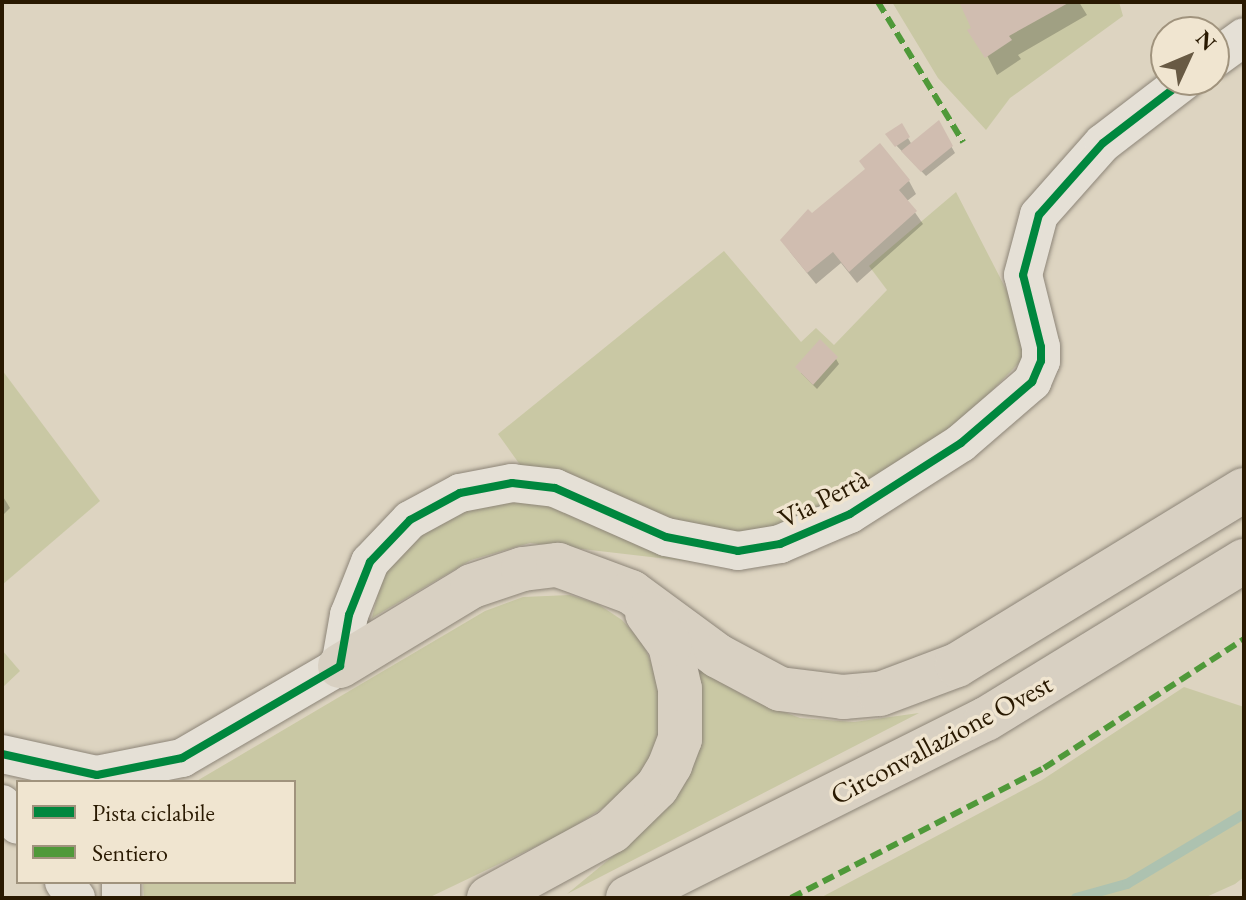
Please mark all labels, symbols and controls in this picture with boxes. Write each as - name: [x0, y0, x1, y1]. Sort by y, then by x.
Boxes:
- north arrow: [1150, 16, 1230, 96]
- text: N: [1190, 24, 1223, 57]
- street label: Via Pertà: [773, 461, 873, 535]
- street label: Circonvallazione Ovest: [824, 666, 1058, 812]
- legend: [16, 780, 296, 884]
- text: Pista ciclabile: [92, 797, 215, 828]
- text: Sentiero: [92, 837, 168, 868]

